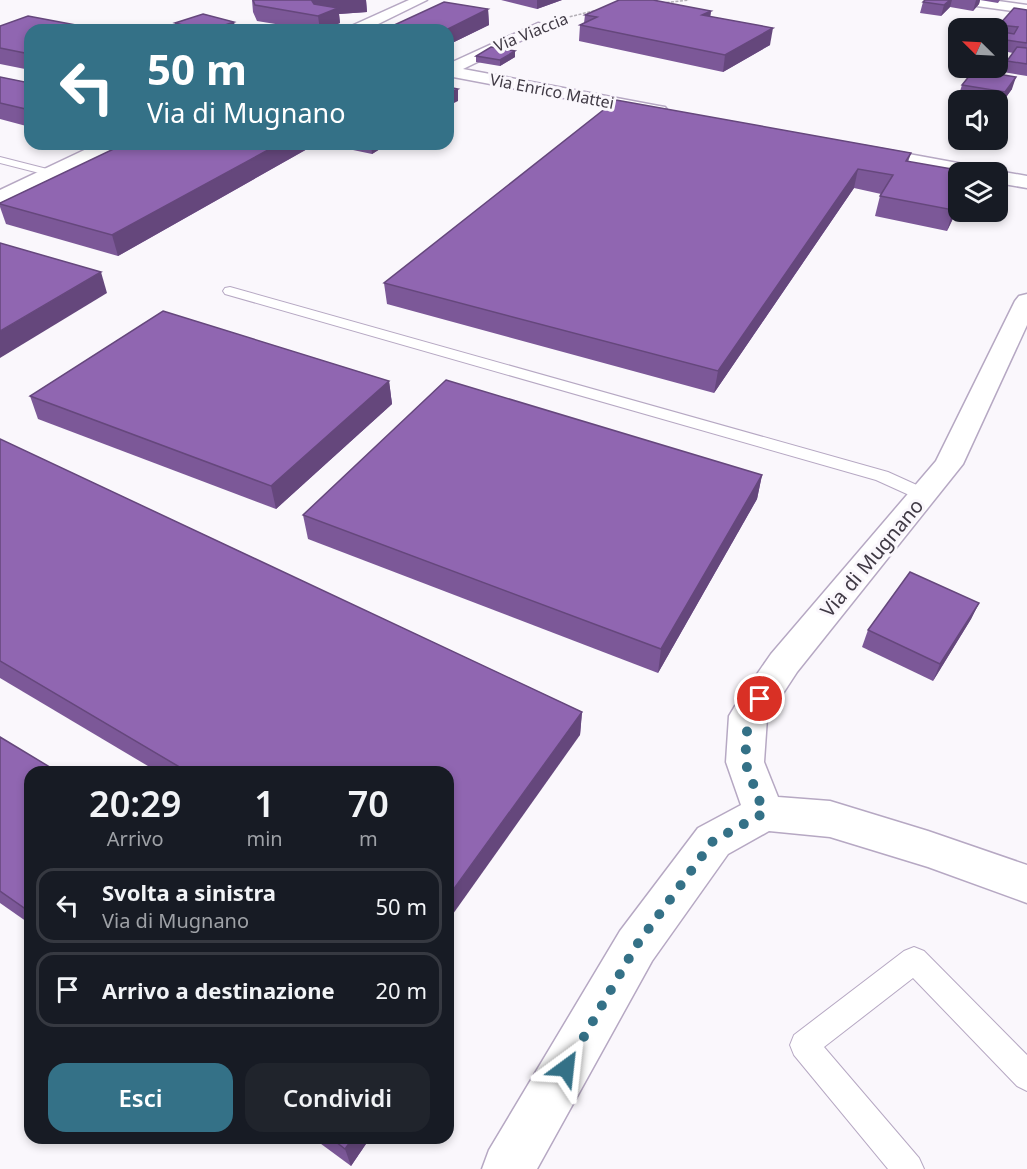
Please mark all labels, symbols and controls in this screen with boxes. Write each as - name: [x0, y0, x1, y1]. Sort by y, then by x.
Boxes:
- street label: Via Viaccia: [491, 7, 571, 57]
- north arrow: [948, 18, 1008, 78]
- map controls: [948, 18, 1008, 222]
- text: 50 m: [147, 40, 247, 97]
- icon: left: [48, 48, 126, 126]
- street label: Via Enrico Mattei: [488, 68, 616, 114]
- button: sound: [948, 90, 1008, 150]
- text: Via di Mugnano: [147, 94, 346, 131]
- button: layers: [948, 162, 1008, 222]
- street label: Via di Mugnano: [814, 493, 929, 623]
- pin: [734, 673, 785, 724]
- icon: arrive: [743, 682, 776, 715]
- text: 20:29: [89, 779, 181, 828]
- text: 1: [254, 779, 275, 828]
- text: 70: [348, 779, 389, 828]
- text: Arrivo: [107, 825, 164, 852]
- text: min: [246, 825, 283, 852]
- text: m: [359, 825, 378, 852]
- text: Svolta a sinistra: [102, 877, 276, 907]
- icon: left: [51, 889, 84, 922]
- text: 50 m: [376, 891, 427, 921]
- text: Via di Mugnano: [102, 907, 249, 934]
- icon: arrive: [51, 973, 84, 1006]
- text: Arrivo a destinazione: [102, 975, 335, 1005]
- text: 20 m: [376, 975, 427, 1005]
- position arrow: [534, 1036, 598, 1100]
- button: Esci: [48, 1063, 233, 1132]
- button: Condividi: [245, 1063, 430, 1132]

